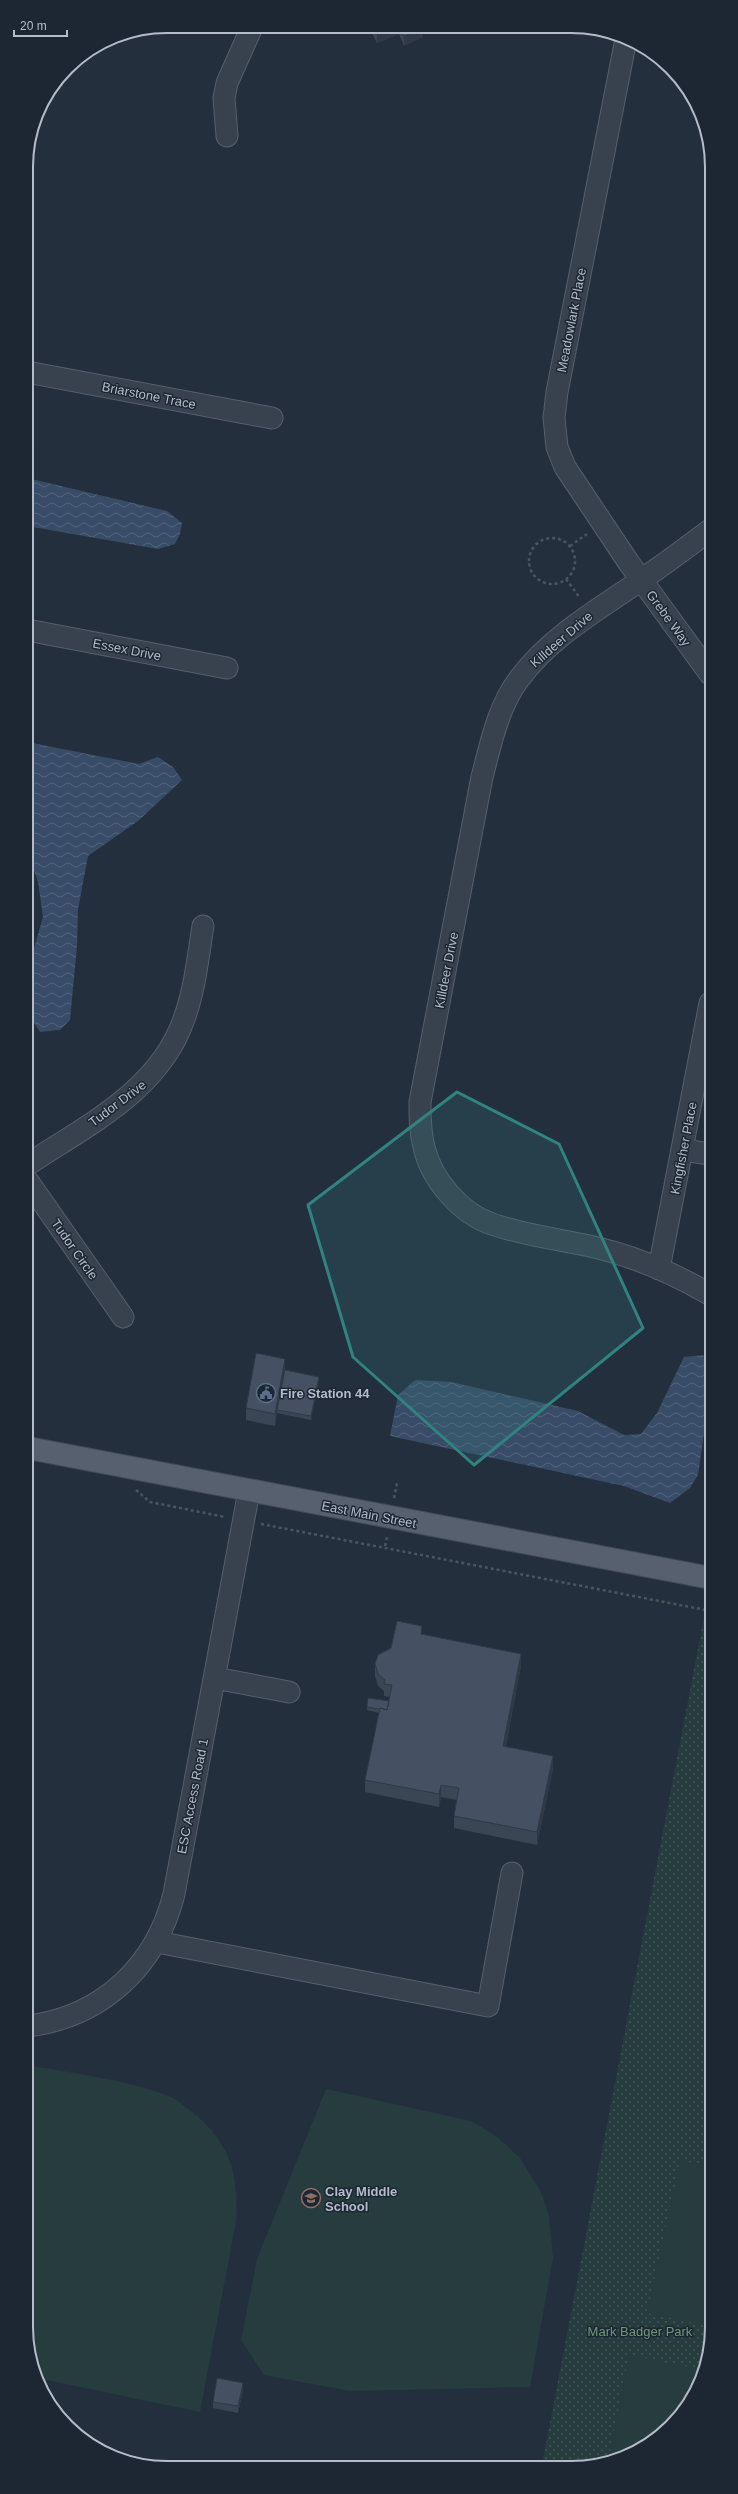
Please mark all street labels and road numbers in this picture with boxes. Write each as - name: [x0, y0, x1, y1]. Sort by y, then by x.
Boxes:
- street label: Meadowlark Place: [554, 267, 589, 374]
- street label: Briarstone Trace: [101, 379, 197, 412]
- street label: Grebe Way: [643, 587, 694, 650]
- street label: Killdeer Drive: [527, 608, 595, 670]
- street label: Essex Drive: [91, 636, 162, 663]
- street label: Killdeer Drive: [432, 931, 461, 1009]
- street label: Tudor Drive: [86, 1077, 149, 1130]
- street label: Kingfisher Place: [667, 1101, 700, 1196]
- street label: Tudor Circle: [48, 1216, 101, 1282]
- street label: East Main Street: [320, 1498, 418, 1531]
- street label: ESC Access Road 1: [174, 1737, 211, 1855]

